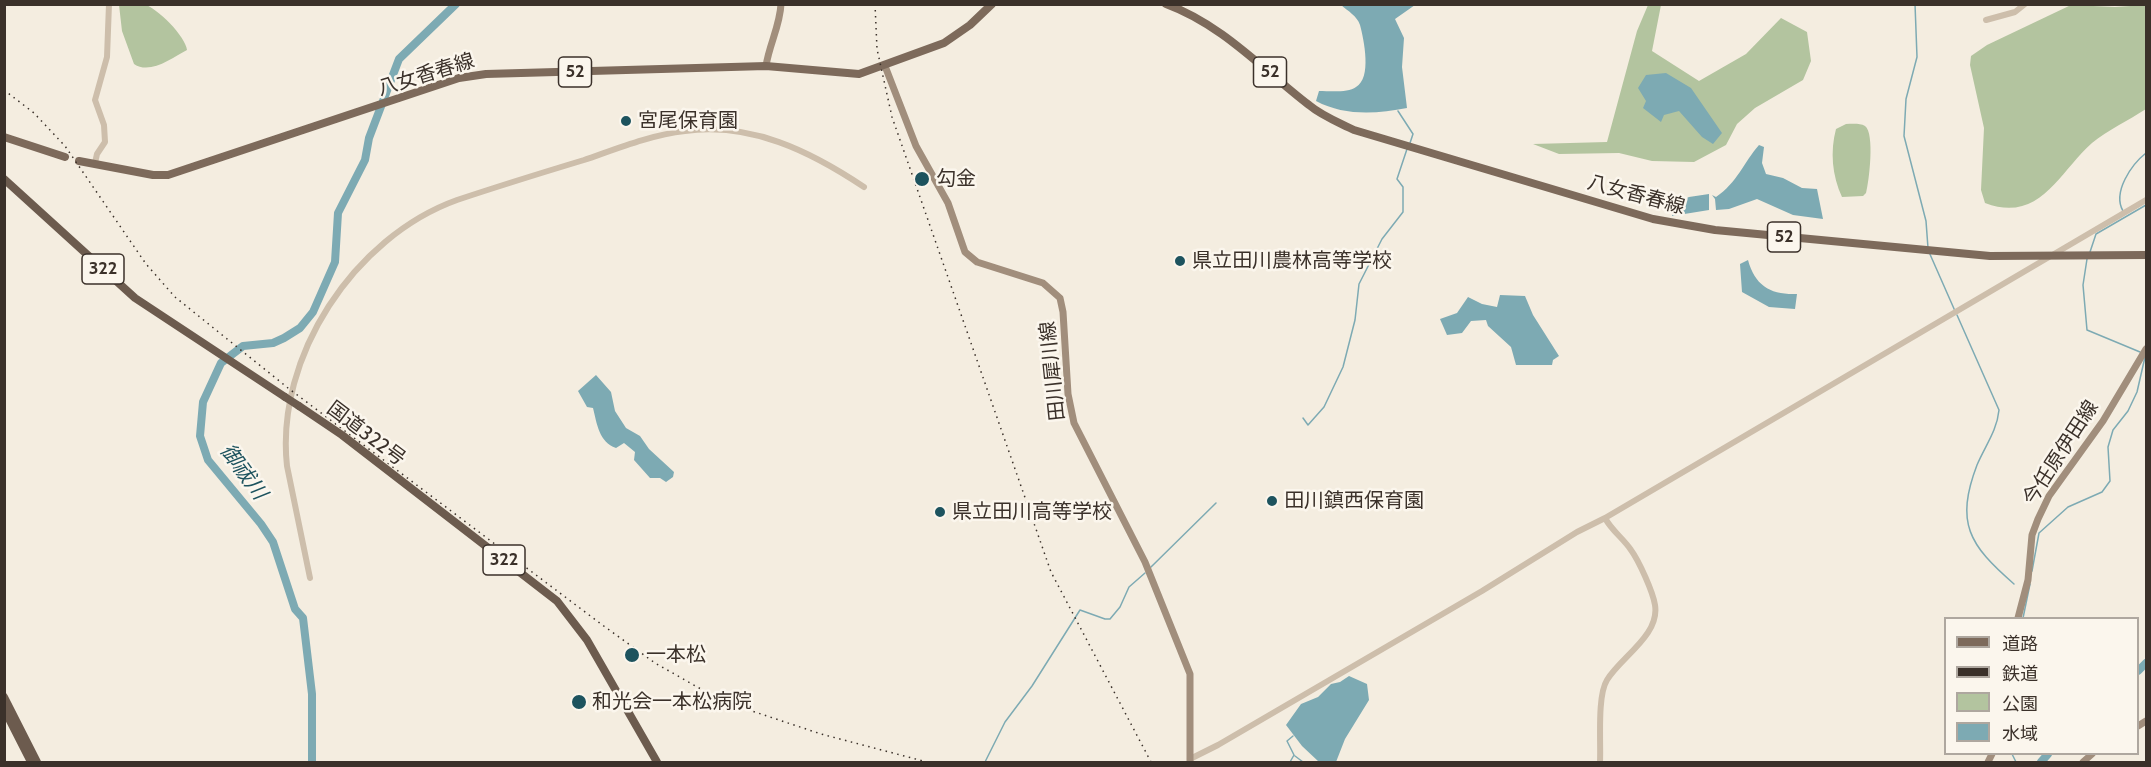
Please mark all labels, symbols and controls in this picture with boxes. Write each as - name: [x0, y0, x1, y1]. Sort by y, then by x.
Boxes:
- street label: 八女香春線: [375, 49, 477, 101]
- road number: 52: [558, 57, 592, 87]
- road number: 52: [1254, 57, 1286, 87]
- place label: 宮尾保育園: [638, 109, 738, 133]
- marker: 宮尾保育園: [619, 114, 633, 128]
- place label: 勾金: [936, 167, 976, 191]
- marker: 勾金: [913, 170, 931, 188]
- street label: 八女香春線: [1585, 170, 1687, 220]
- road number: 52: [1768, 222, 1800, 252]
- place label: 県立田川農林高等学校: [1192, 249, 1392, 273]
- road number: 322: [82, 254, 124, 284]
- marker: 県立田川農林高等学校: [1173, 254, 1187, 268]
- street label: 田川犀川線: [1036, 320, 1070, 422]
- street label: 今任原伊田線: [2018, 396, 2104, 510]
- street label: 国道322号: [322, 397, 410, 471]
- water label: 御祓川: [214, 439, 272, 505]
- place label: 田川鎮西保育園: [1284, 489, 1424, 513]
- marker: 田川鎮西保育園: [1265, 494, 1279, 508]
- place label: 県立田川高等学校: [952, 500, 1112, 524]
- marker: 県立田川高等学校: [933, 505, 947, 519]
- road number: 322: [483, 545, 525, 575]
- legend: [1944, 617, 2139, 755]
- text: 道路: [2002, 633, 2038, 655]
- place label: 一本松: [646, 643, 706, 667]
- marker: 一本松: [623, 646, 641, 664]
- text: 鉄道: [2002, 663, 2038, 685]
- place label: 和光会一本松病院: [592, 690, 752, 714]
- marker: 和光会一本松病院: [570, 693, 588, 711]
- text: 公園: [2002, 693, 2038, 715]
- text: 水域: [2002, 723, 2038, 745]

